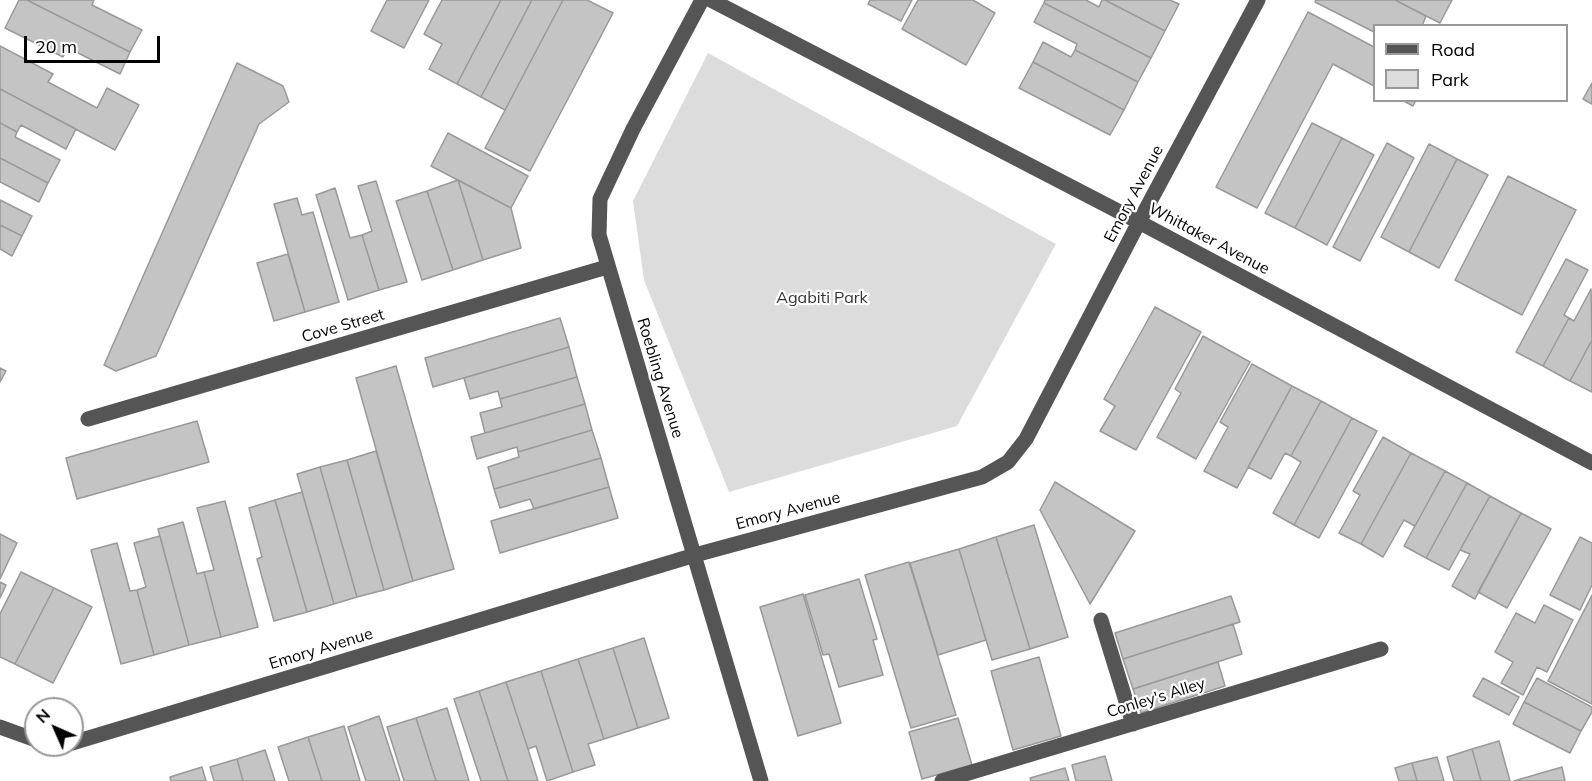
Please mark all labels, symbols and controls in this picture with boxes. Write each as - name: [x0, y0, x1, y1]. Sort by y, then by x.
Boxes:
- scale bar: [27, 24, 164, 62]
- legend: [1373, 24, 1568, 102]
- text: 20 m: [35, 35, 77, 58]
- text: Road: [1431, 38, 1475, 61]
- text: Park: [1431, 68, 1469, 91]
- street label: Emory Avenue: [1100, 142, 1168, 246]
- street label: Whittaker Avenue: [1145, 199, 1273, 279]
- park label: Agabiti Park: [776, 288, 868, 308]
- street label: Cove Street: [300, 305, 386, 347]
- street label: Roebling Avenue: [633, 315, 687, 441]
- street label: Emory Avenue: [734, 488, 842, 534]
- street label: Emory Avenue: [267, 624, 375, 674]
- street label: Conley's Alley: [1104, 674, 1208, 722]
- north arrow: [24, 697, 84, 757]
- text: N: [31, 704, 54, 727]

